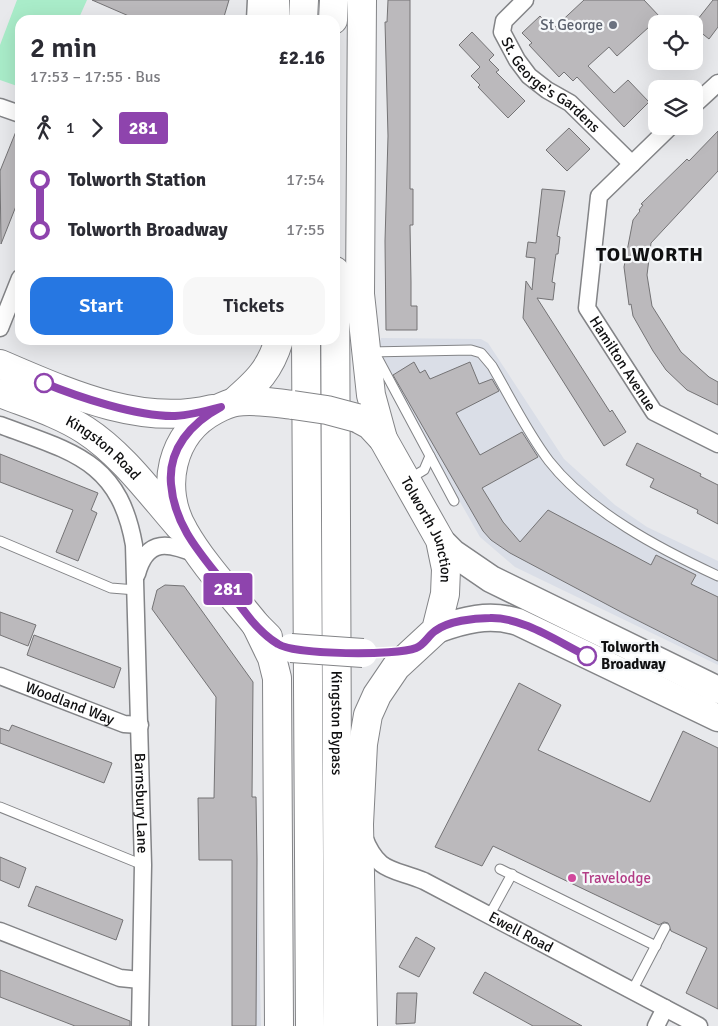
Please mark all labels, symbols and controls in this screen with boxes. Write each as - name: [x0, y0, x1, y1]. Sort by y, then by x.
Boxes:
- map controls: [648, 15, 703, 135]
- button: locate: [648, 15, 703, 70]
- place label: St George: [540, 16, 603, 34]
- marker: St George: [607, 19, 619, 31]
- text: 2 min: [30, 31, 97, 65]
- street label: St. George's Gardens: [497, 34, 604, 137]
- text: £2.16: [279, 46, 325, 70]
- text: 17:53 – 17:55 · Bus: [30, 67, 161, 87]
- button: layers: [648, 80, 703, 135]
- icon: walk: [30, 114, 58, 142]
- icon: forward: [83, 114, 111, 142]
- text: 281: [129, 117, 158, 139]
- text: 1: [66, 118, 75, 138]
- text: Tolworth Station: [68, 168, 206, 192]
- text: 17:54: [286, 170, 325, 190]
- text: Tolworth Broadway: [68, 218, 228, 242]
- text: 17:55: [286, 220, 325, 240]
- district label: TOLWORTH: [596, 242, 704, 267]
- button: Start: [30, 277, 173, 335]
- button: Tickets: [183, 277, 325, 335]
- street label: Hamilton Avenue: [586, 313, 660, 414]
- unlabelled marker: [34, 373, 54, 393]
- street label: Kingston Road: [63, 412, 144, 484]
- street label: Tolworth Junction: [397, 473, 455, 583]
- line badge: 281: [199, 573, 257, 605]
- text: 281: [213, 578, 243, 600]
- place label: Tolworth Broadway: [601, 638, 666, 673]
- marker: Tolworth Broadway: [577, 646, 597, 666]
- street label: Kingston Bypass: [328, 671, 346, 776]
- street label: Woodland Way: [23, 678, 117, 728]
- street label: Barnsbury Lane: [131, 753, 152, 854]
- place label: Travelodge: [582, 869, 651, 887]
- marker: Travelodge: [566, 872, 578, 884]
- street label: Ewell Road: [486, 908, 556, 957]

